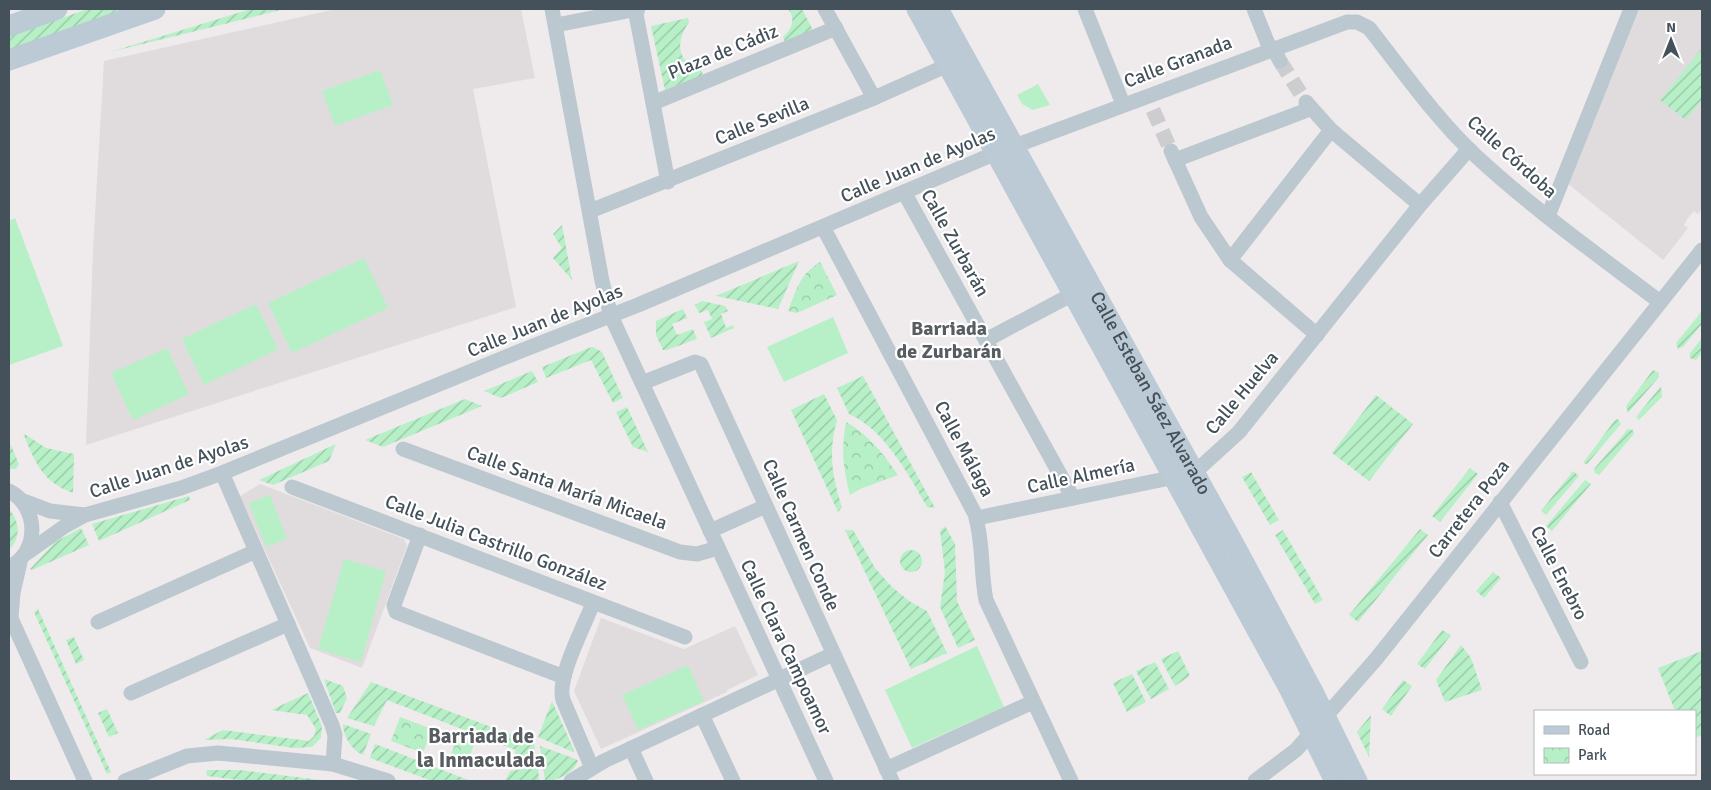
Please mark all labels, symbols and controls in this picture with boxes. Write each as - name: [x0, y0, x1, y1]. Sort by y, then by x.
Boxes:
- north arrow: [1646, 15, 1696, 65]
- street label: Plaza de Cádiz: [664, 19, 782, 85]
- text: N: [1666, 19, 1676, 36]
- street label: Calle Granada: [1121, 30, 1235, 94]
- street label: Calle Sevilla: [711, 91, 813, 151]
- street label: Calle Córdoba: [1462, 110, 1562, 204]
- street label: Calle Juan de Ayolas: [837, 122, 999, 208]
- street label: Calle Zurbarán: [916, 185, 994, 301]
- street label: Calle Juan de Ayolas: [464, 279, 626, 363]
- street label: Calle Esteban Sáez Alvarado: [1085, 287, 1216, 499]
- district label: Barriada de Zurbarán: [896, 316, 1002, 364]
- street label: Calle Huelva: [1200, 346, 1284, 440]
- street label: Calle Málaga: [929, 397, 999, 501]
- street label: Calle Juan de Ayolas: [86, 430, 252, 504]
- street label: Calle Santa María Micaela: [464, 441, 670, 535]
- street label: Calle Almería: [1025, 453, 1137, 499]
- street label: Calle Carmen Conde: [757, 455, 845, 615]
- street label: Carretera Poza: [1423, 455, 1515, 563]
- street label: Calle Julia Castrillo González: [382, 490, 610, 596]
- street label: Calle Enebro: [1525, 522, 1593, 624]
- street label: Calle Clara Campoamor: [735, 556, 837, 738]
- legend: [1534, 710, 1696, 775]
- text: Road: [1578, 721, 1610, 739]
- district label: Barriada de la Inmaculada: [417, 723, 546, 773]
- text: Park: [1578, 746, 1607, 764]

